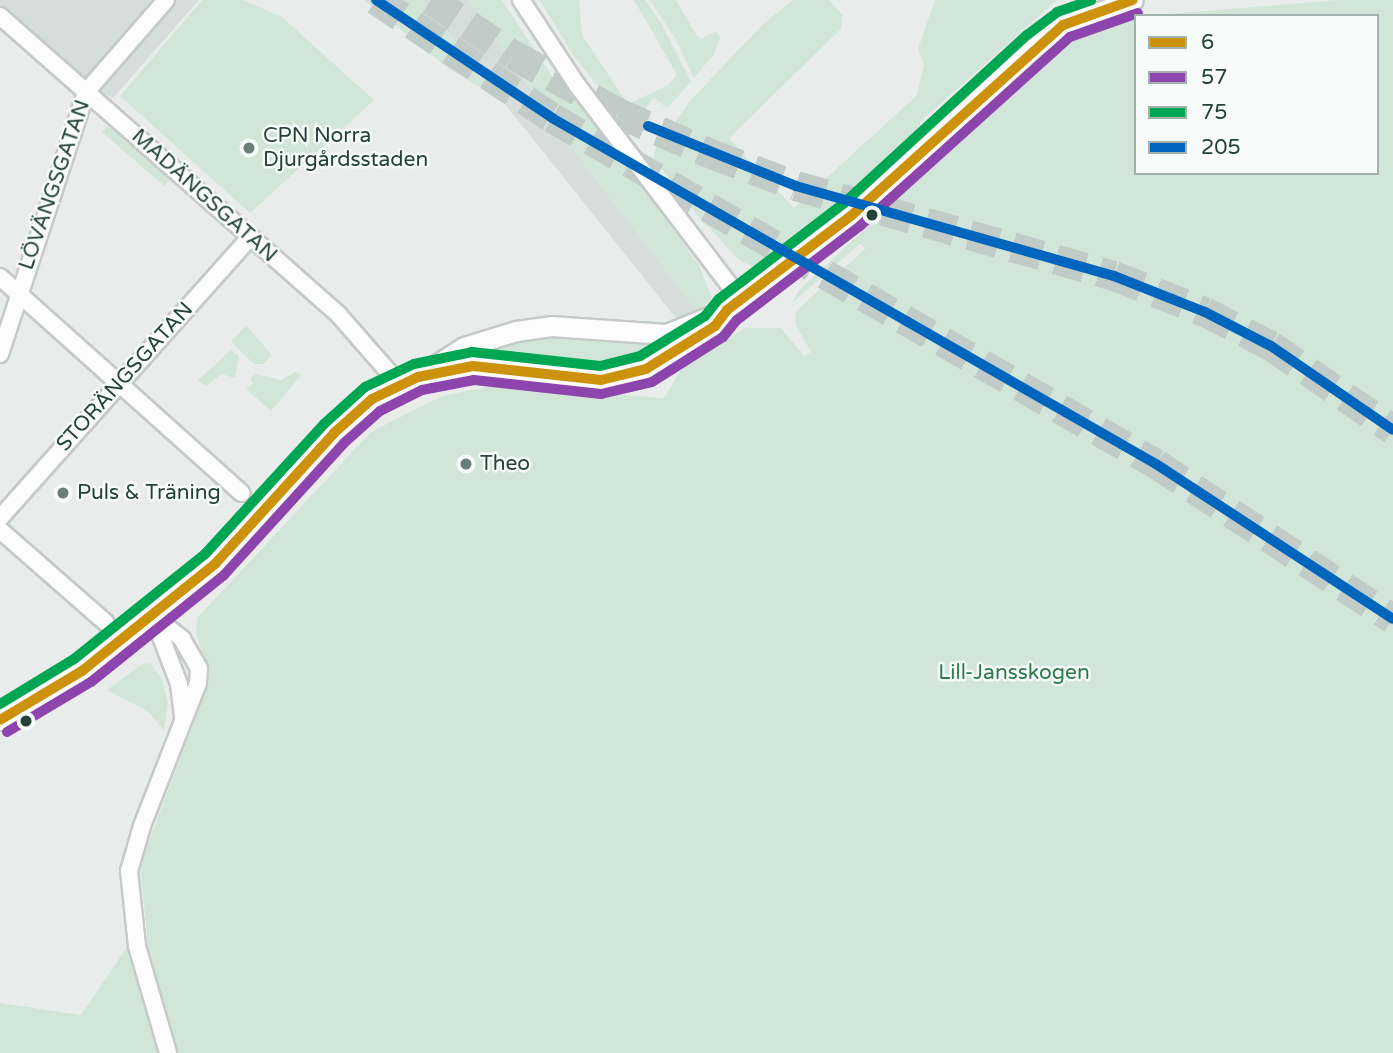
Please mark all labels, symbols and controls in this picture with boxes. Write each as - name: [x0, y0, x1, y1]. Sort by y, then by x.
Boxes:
- legend: [1134, 14, 1379, 175]
- text: 6: [1201, 30, 1214, 55]
- text: 57: [1201, 65, 1227, 90]
- street label: LÖVÄNGSGATAN: [14, 97, 96, 273]
- text: 75: [1201, 100, 1227, 125]
- place label: CPN Norra Djurgårdsstaden: [263, 123, 428, 173]
- street label: MADÄNGSGATAN: [126, 124, 282, 268]
- text: 205: [1201, 135, 1241, 160]
- marker: CPN Norra Djurgårdsstaden: [241, 140, 257, 156]
- unlabelled marker: [865, 208, 879, 222]
- street label: STORÄNGSGATAN: [51, 297, 199, 457]
- place label: Theo: [480, 451, 530, 477]
- marker: Theo: [458, 456, 474, 472]
- place label: Puls & Träning: [77, 480, 221, 506]
- marker: Puls & Träning: [55, 485, 71, 501]
- park label: Lill-Jansskogen: [938, 660, 1090, 686]
- unlabelled marker: [19, 714, 33, 728]

